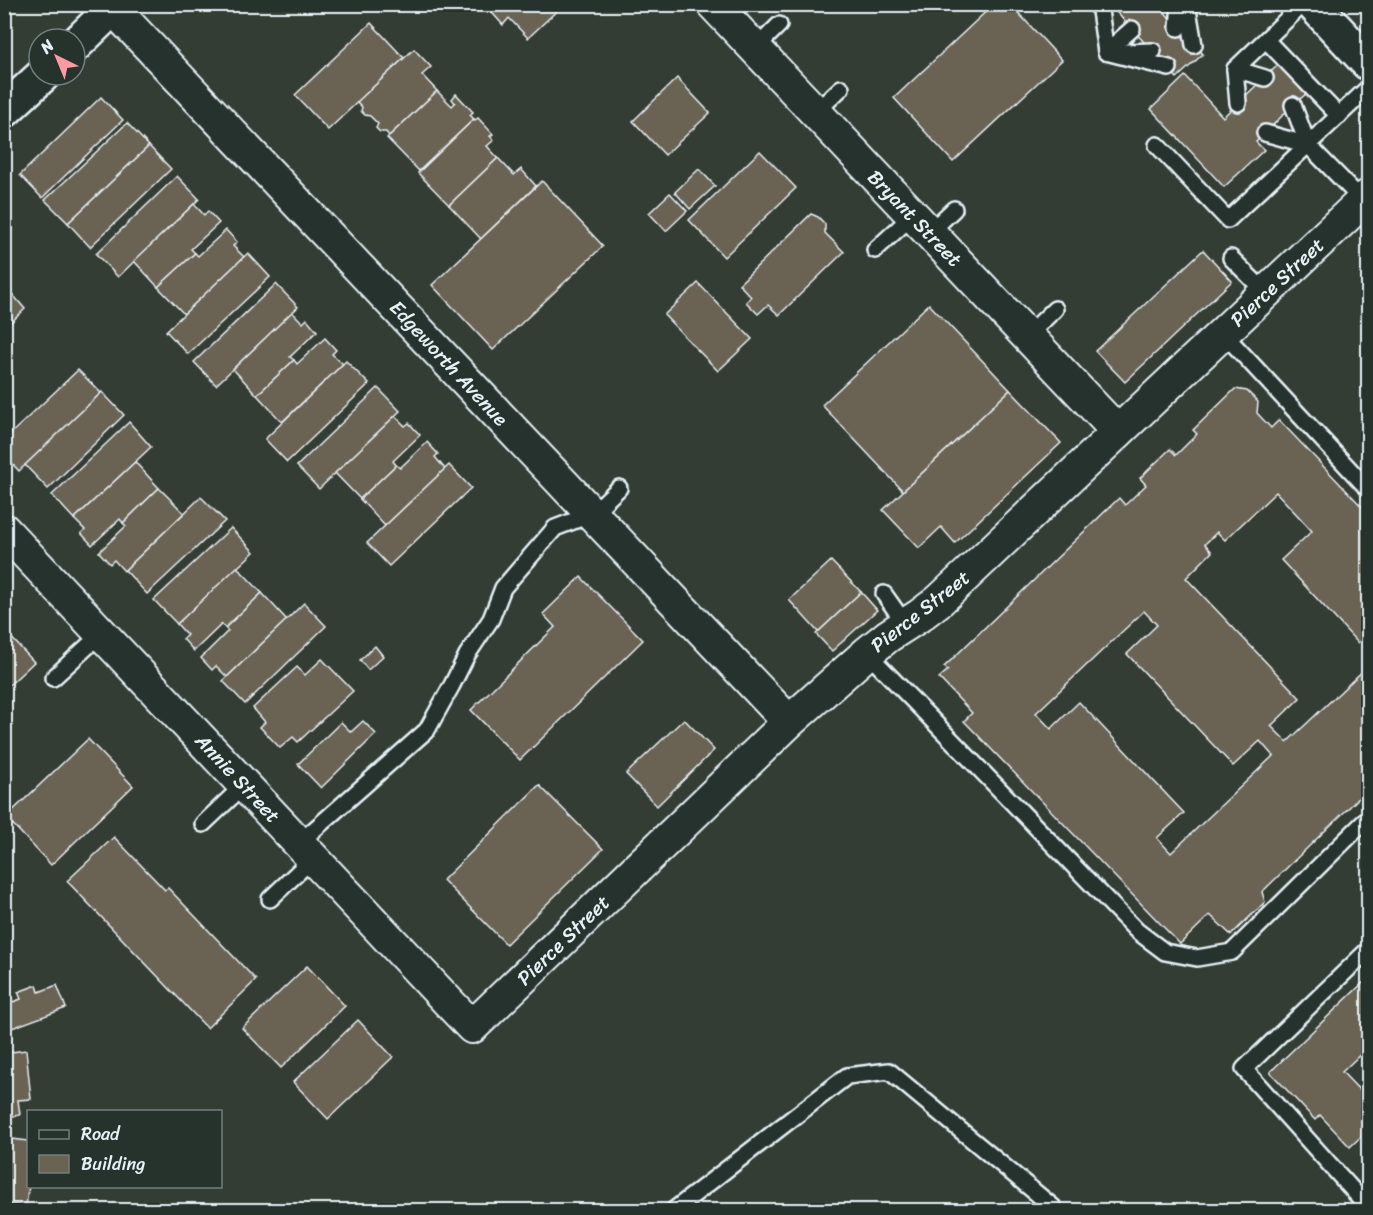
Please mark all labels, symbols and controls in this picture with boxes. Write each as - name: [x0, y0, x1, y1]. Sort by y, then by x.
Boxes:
- north arrow: [27, 27, 87, 87]
- text: N: [32, 31, 62, 61]
- street label: Bryant Street: [859, 161, 971, 276]
- street label: Pierce Street: [1222, 229, 1333, 336]
- street label: Edgeworth Avenue: [380, 292, 517, 435]
- street label: Pierce Street: [863, 561, 978, 662]
- street label: Annie Street: [186, 724, 289, 832]
- street label: Pierce Street: [508, 886, 619, 994]
- legend: [27, 1110, 222, 1188]
- text: Road: [81, 1118, 121, 1150]
- text: Building: [81, 1148, 145, 1180]

